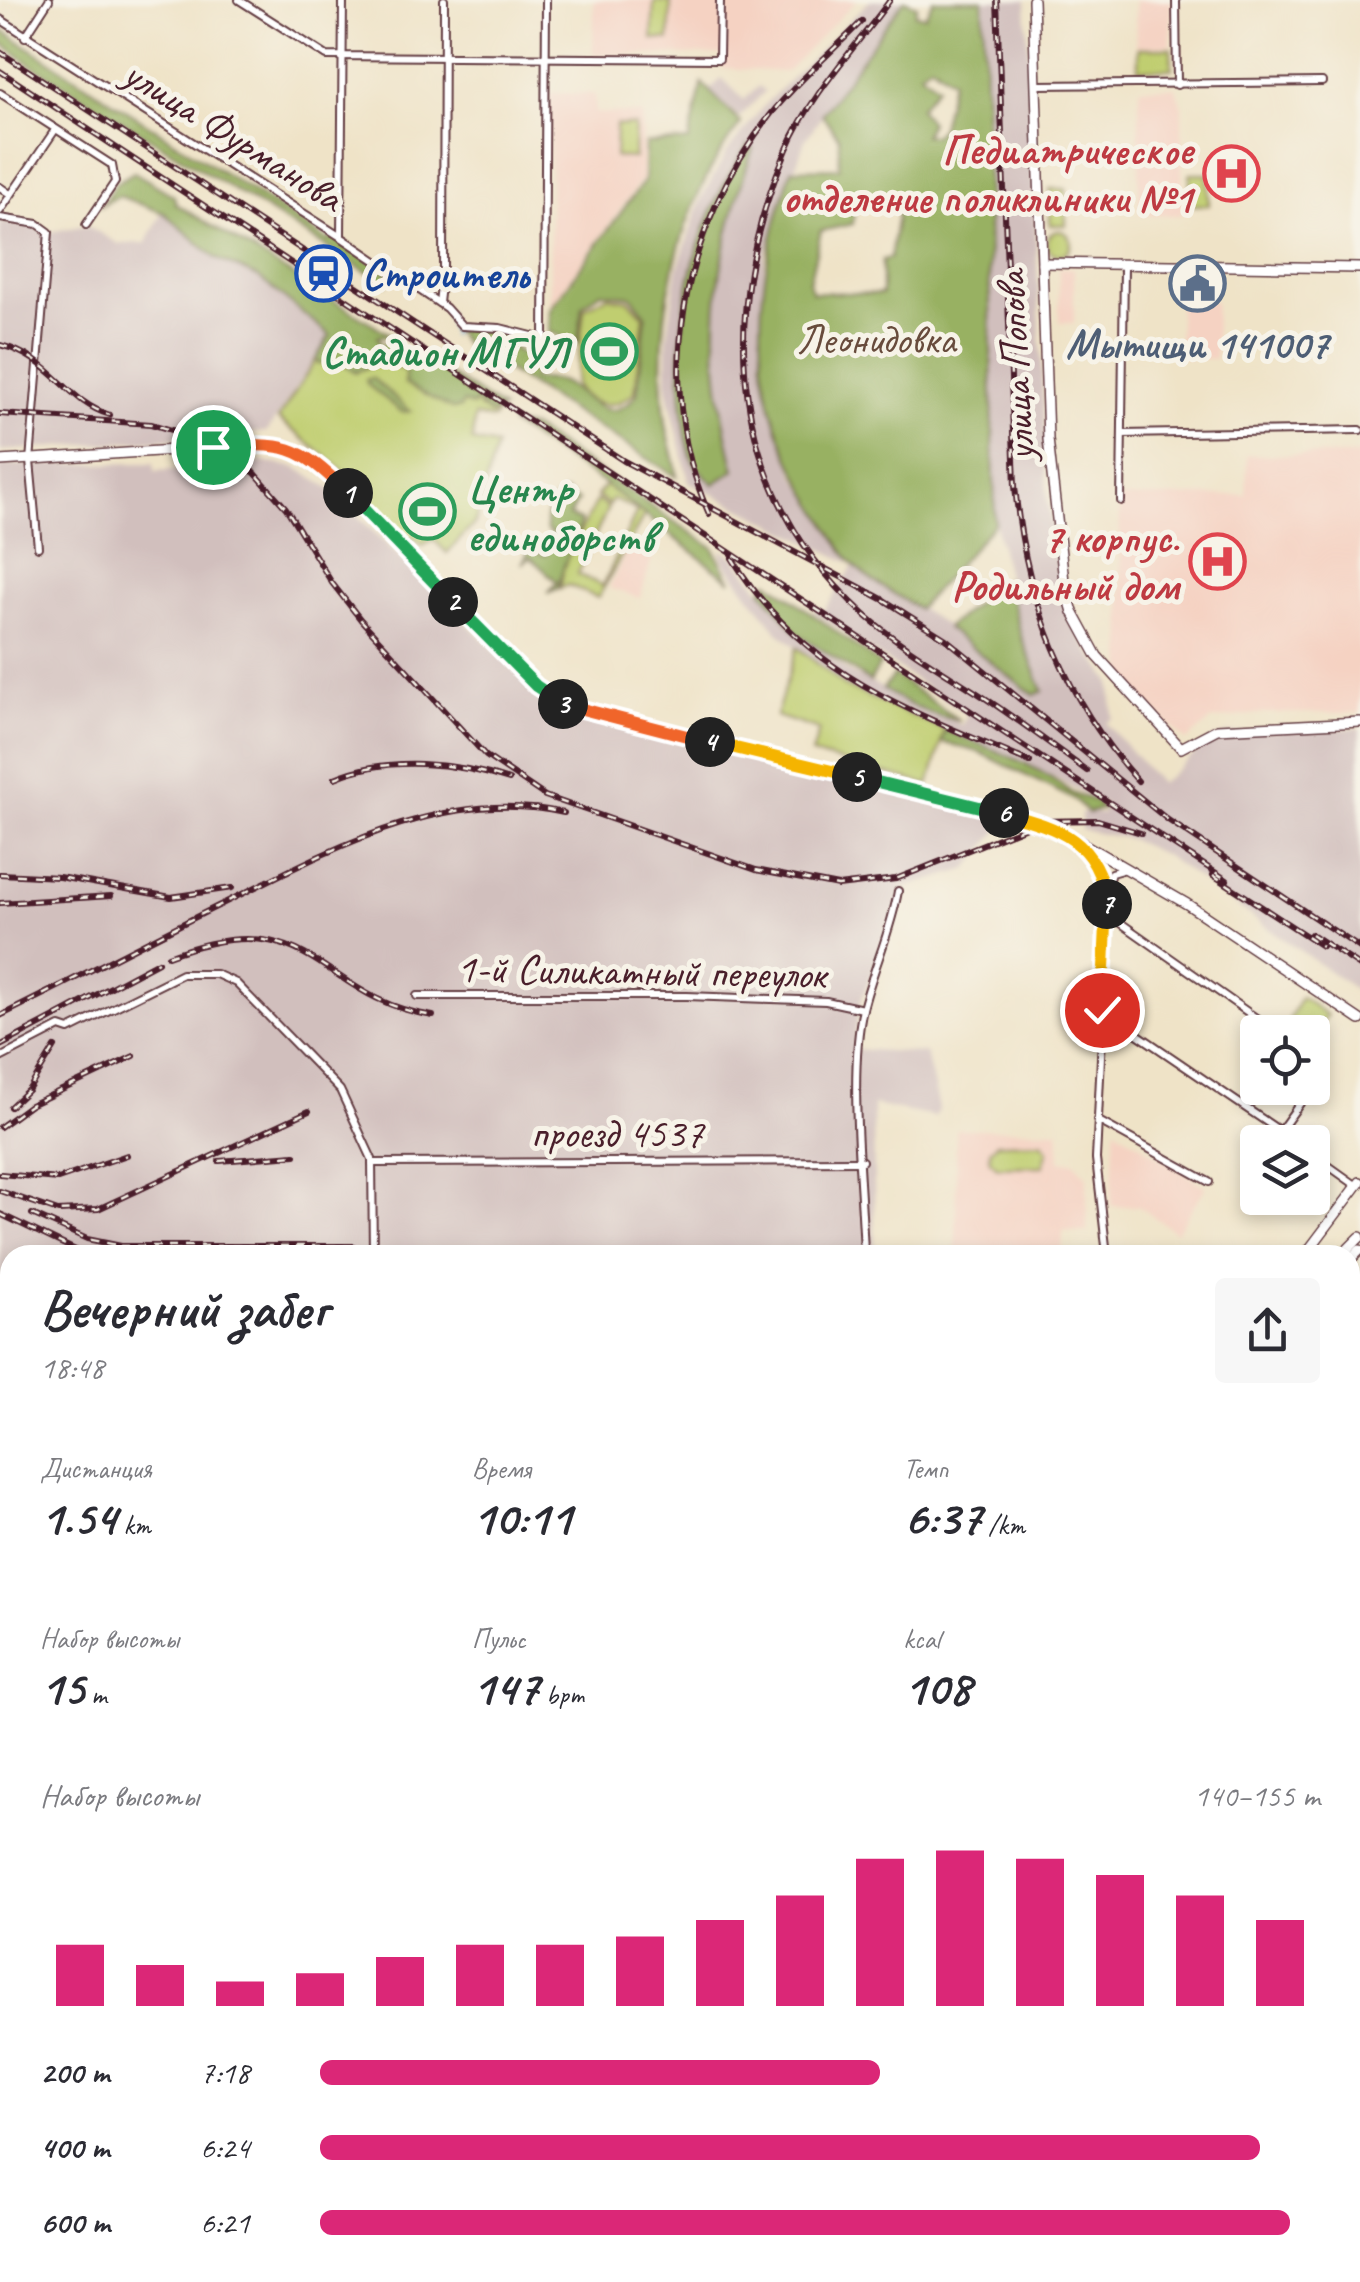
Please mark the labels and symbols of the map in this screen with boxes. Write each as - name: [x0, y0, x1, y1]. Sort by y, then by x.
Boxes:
- street label: улица Фурманова: [111, 45, 355, 225]
- place label: Педиатрическое отделение поликлиники №1: [783, 124, 1196, 225]
- hospital icon: Педиатрическое отделение поликлиники №1: [1201, 143, 1261, 203]
- station icon: Строитель: [293, 243, 353, 303]
- place label: Строитель: [362, 248, 532, 301]
- public building icon: Мытищи 141007: [1167, 253, 1227, 313]
- street label: улица Попова: [984, 266, 1047, 465]
- park label: Леонидовка: [797, 313, 958, 366]
- place label: Мытищи 141007: [1066, 318, 1333, 371]
- sports icon: Стадион МГУЛ: [579, 321, 639, 381]
- place label: Стадион МГУЛ: [322, 326, 573, 379]
- pin: [171, 405, 256, 490]
- place label: Центр единоборств: [467, 463, 664, 564]
- pin: 1: [323, 468, 373, 518]
- sports icon: Центр единоборств: [398, 482, 458, 542]
- place label: 7 корпус. Родильный дом: [951, 512, 1181, 613]
- hospital icon: 7 корпус. Родильный дом: [1188, 531, 1248, 591]
- pin: 2: [428, 577, 478, 627]
- pin: 3: [538, 679, 588, 729]
- pin: 4: [685, 717, 735, 767]
- pin: 5: [832, 752, 882, 802]
- pin: 6: [979, 788, 1029, 838]
- pin: 7: [1082, 879, 1132, 929]
- street label: 1-й Силикатный переулок: [456, 942, 830, 1001]
- pin: [1060, 968, 1145, 1053]
- street label: проезд 4537: [530, 1107, 706, 1160]

